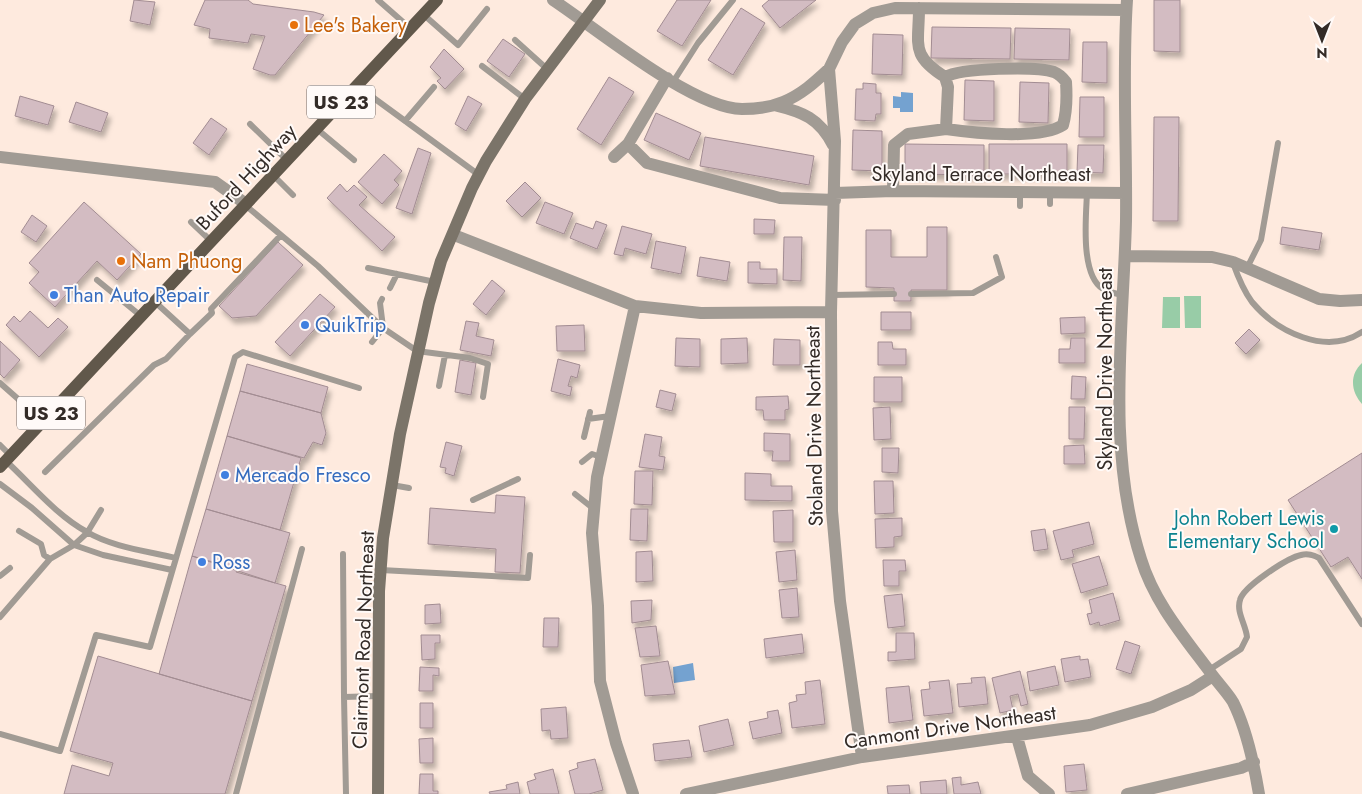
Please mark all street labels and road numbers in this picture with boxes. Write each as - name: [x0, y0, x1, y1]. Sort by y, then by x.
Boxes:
- road number: US 23: [307, 85, 375, 118]
- street label: Buford Highway: [189, 118, 303, 237]
- street label: Skyland Terrace Northeast: [871, 160, 1091, 189]
- street label: Skyland Drive Northeast: [1091, 267, 1120, 470]
- street label: Stoland Drive Northeast: [798, 325, 831, 527]
- road number: US 23: [17, 396, 85, 429]
- street label: Clairmont Road Northeast: [345, 530, 382, 750]
- street label: Canmont Drive Northeast: [842, 698, 1058, 757]

